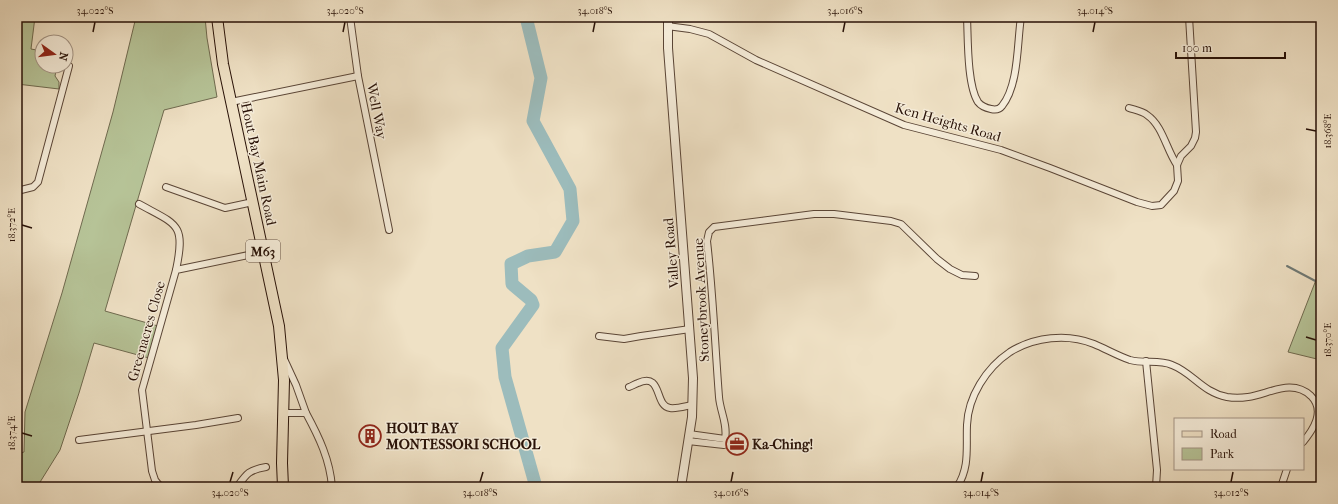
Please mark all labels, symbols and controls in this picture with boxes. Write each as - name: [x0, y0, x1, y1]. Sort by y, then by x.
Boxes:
- text: 34.022°S: [77, 5, 113, 17]
- text: 34.020°S: [326, 5, 364, 17]
- text: 34.018°S: [577, 5, 613, 17]
- text: 34.016°S: [827, 5, 863, 17]
- text: 34.014°S: [1077, 5, 1113, 17]
- north arrow: [34, 34, 74, 74]
- scale bar: [1176, 34, 1285, 60]
- text: 100 m: [1182, 41, 1212, 55]
- text: N: [56, 51, 71, 63]
- street label: Well Way: [363, 81, 390, 141]
- street label: Ken Heights Road: [893, 99, 1003, 146]
- street label: Hout Bay Main Road: [237, 101, 280, 228]
- text: 18.368°E: [1322, 114, 1334, 148]
- text: 18.372°E: [6, 208, 18, 242]
- street label: Valley Road: [660, 217, 683, 290]
- street label: Stoneybrook Avenue: [690, 238, 713, 362]
- road number: M63: [246, 240, 280, 262]
- street label: Greenacres Close: [124, 279, 169, 383]
- text: 18.370°E: [1322, 323, 1334, 357]
- text: 18.374°E: [6, 416, 18, 450]
- legend: [1174, 418, 1304, 470]
- place label: HOUT BAY MONTESSORI SCHOOL: [385, 420, 541, 453]
- building icon: HOUT BAY MONTESSORI SCHOOL: [357, 423, 383, 449]
- text: Road: [1210, 427, 1237, 441]
- office icon: Ka-Ching!: [724, 431, 750, 457]
- place label: Ka-Ching!: [752, 436, 813, 453]
- text: Park: [1210, 447, 1235, 461]
- text: 34.020°S: [211, 487, 249, 499]
- text: 34.018°S: [462, 487, 498, 499]
- text: 34.016°S: [713, 487, 749, 499]
- text: 34.014°S: [963, 487, 999, 499]
- text: 34.012°S: [1213, 487, 1249, 499]

